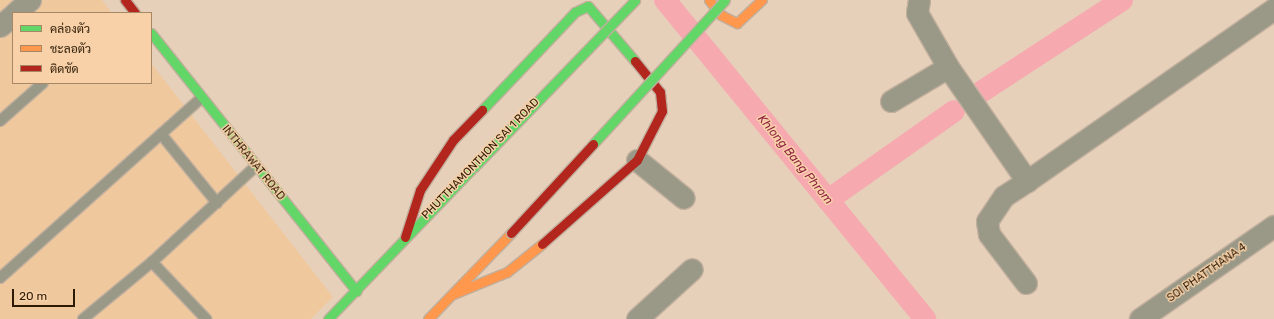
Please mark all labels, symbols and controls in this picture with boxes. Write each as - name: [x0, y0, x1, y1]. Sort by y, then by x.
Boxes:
- legend: [12, 12, 152, 84]
- text: คล่องตัว: [50, 22, 90, 36]
- text: ชะลอตัว: [50, 42, 91, 56]
- text: ติดขัด: [50, 62, 79, 76]
- street label: PHUTTHAMONTHON SAI 1 ROAD: [420, 96, 542, 222]
- water label: Khlong Bang Phrom: [754, 112, 836, 208]
- street label: INTHRAWAT ROAD: [219, 123, 287, 203]
- street label: SOI PHATTHANA 4: [1165, 241, 1249, 305]
- scale bar: [14, 281, 77, 307]
- text: 20 m: [19, 289, 47, 303]

